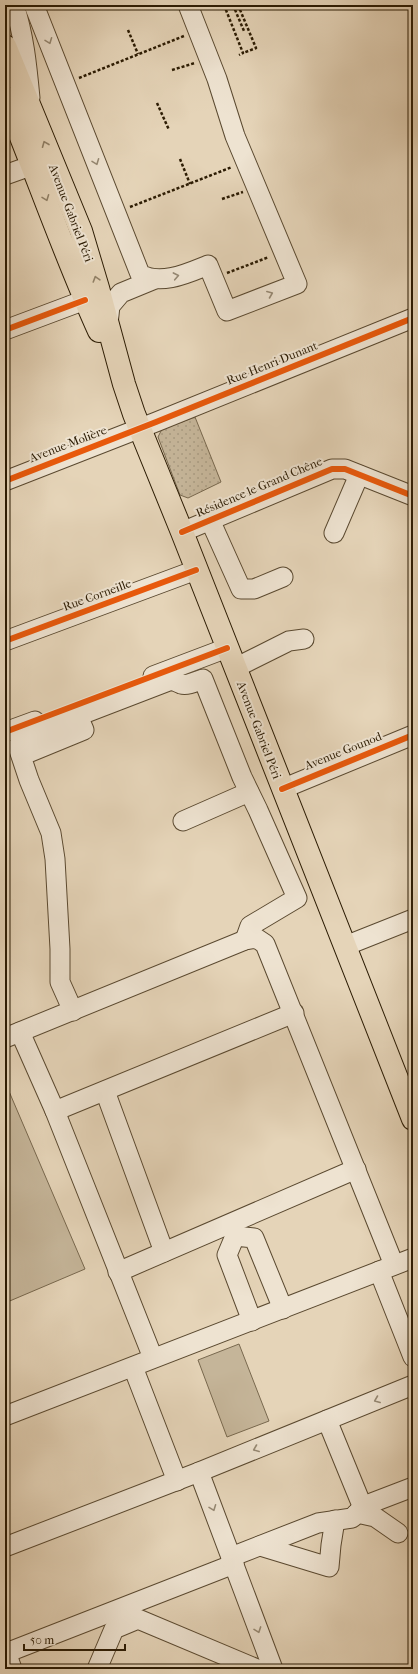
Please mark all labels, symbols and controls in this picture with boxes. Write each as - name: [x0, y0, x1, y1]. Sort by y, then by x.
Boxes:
- one-way arrow: [44, 38, 52, 45]
- one-way arrow: [41, 141, 49, 148]
- one-way arrow: [91, 159, 99, 166]
- street label: Avenue Gabriel Péri: [46, 161, 96, 264]
- one-way arrow: [41, 195, 49, 202]
- one-way arrow: [173, 272, 179, 280]
- one-way arrow: [92, 276, 100, 283]
- one-way arrow: [267, 291, 274, 299]
- street label: Rue Henri Dunant: [224, 338, 320, 388]
- street label: Avenue Molière: [26, 423, 109, 466]
- street label: Résidence le Grand Chêne: [194, 454, 324, 520]
- street label: Rue Corneille: [61, 576, 133, 614]
- street label: Avenue Gabriel Péri: [234, 678, 284, 781]
- street label: Avenue Gounod: [301, 729, 384, 773]
- one-way arrow: [373, 1395, 381, 1403]
- one-way arrow: [253, 1444, 260, 1452]
- one-way arrow: [209, 1505, 217, 1512]
- scale bar: [24, 1626, 125, 1652]
- one-way arrow: [254, 1627, 262, 1634]
- text: 50 m: [30, 1633, 54, 1647]

